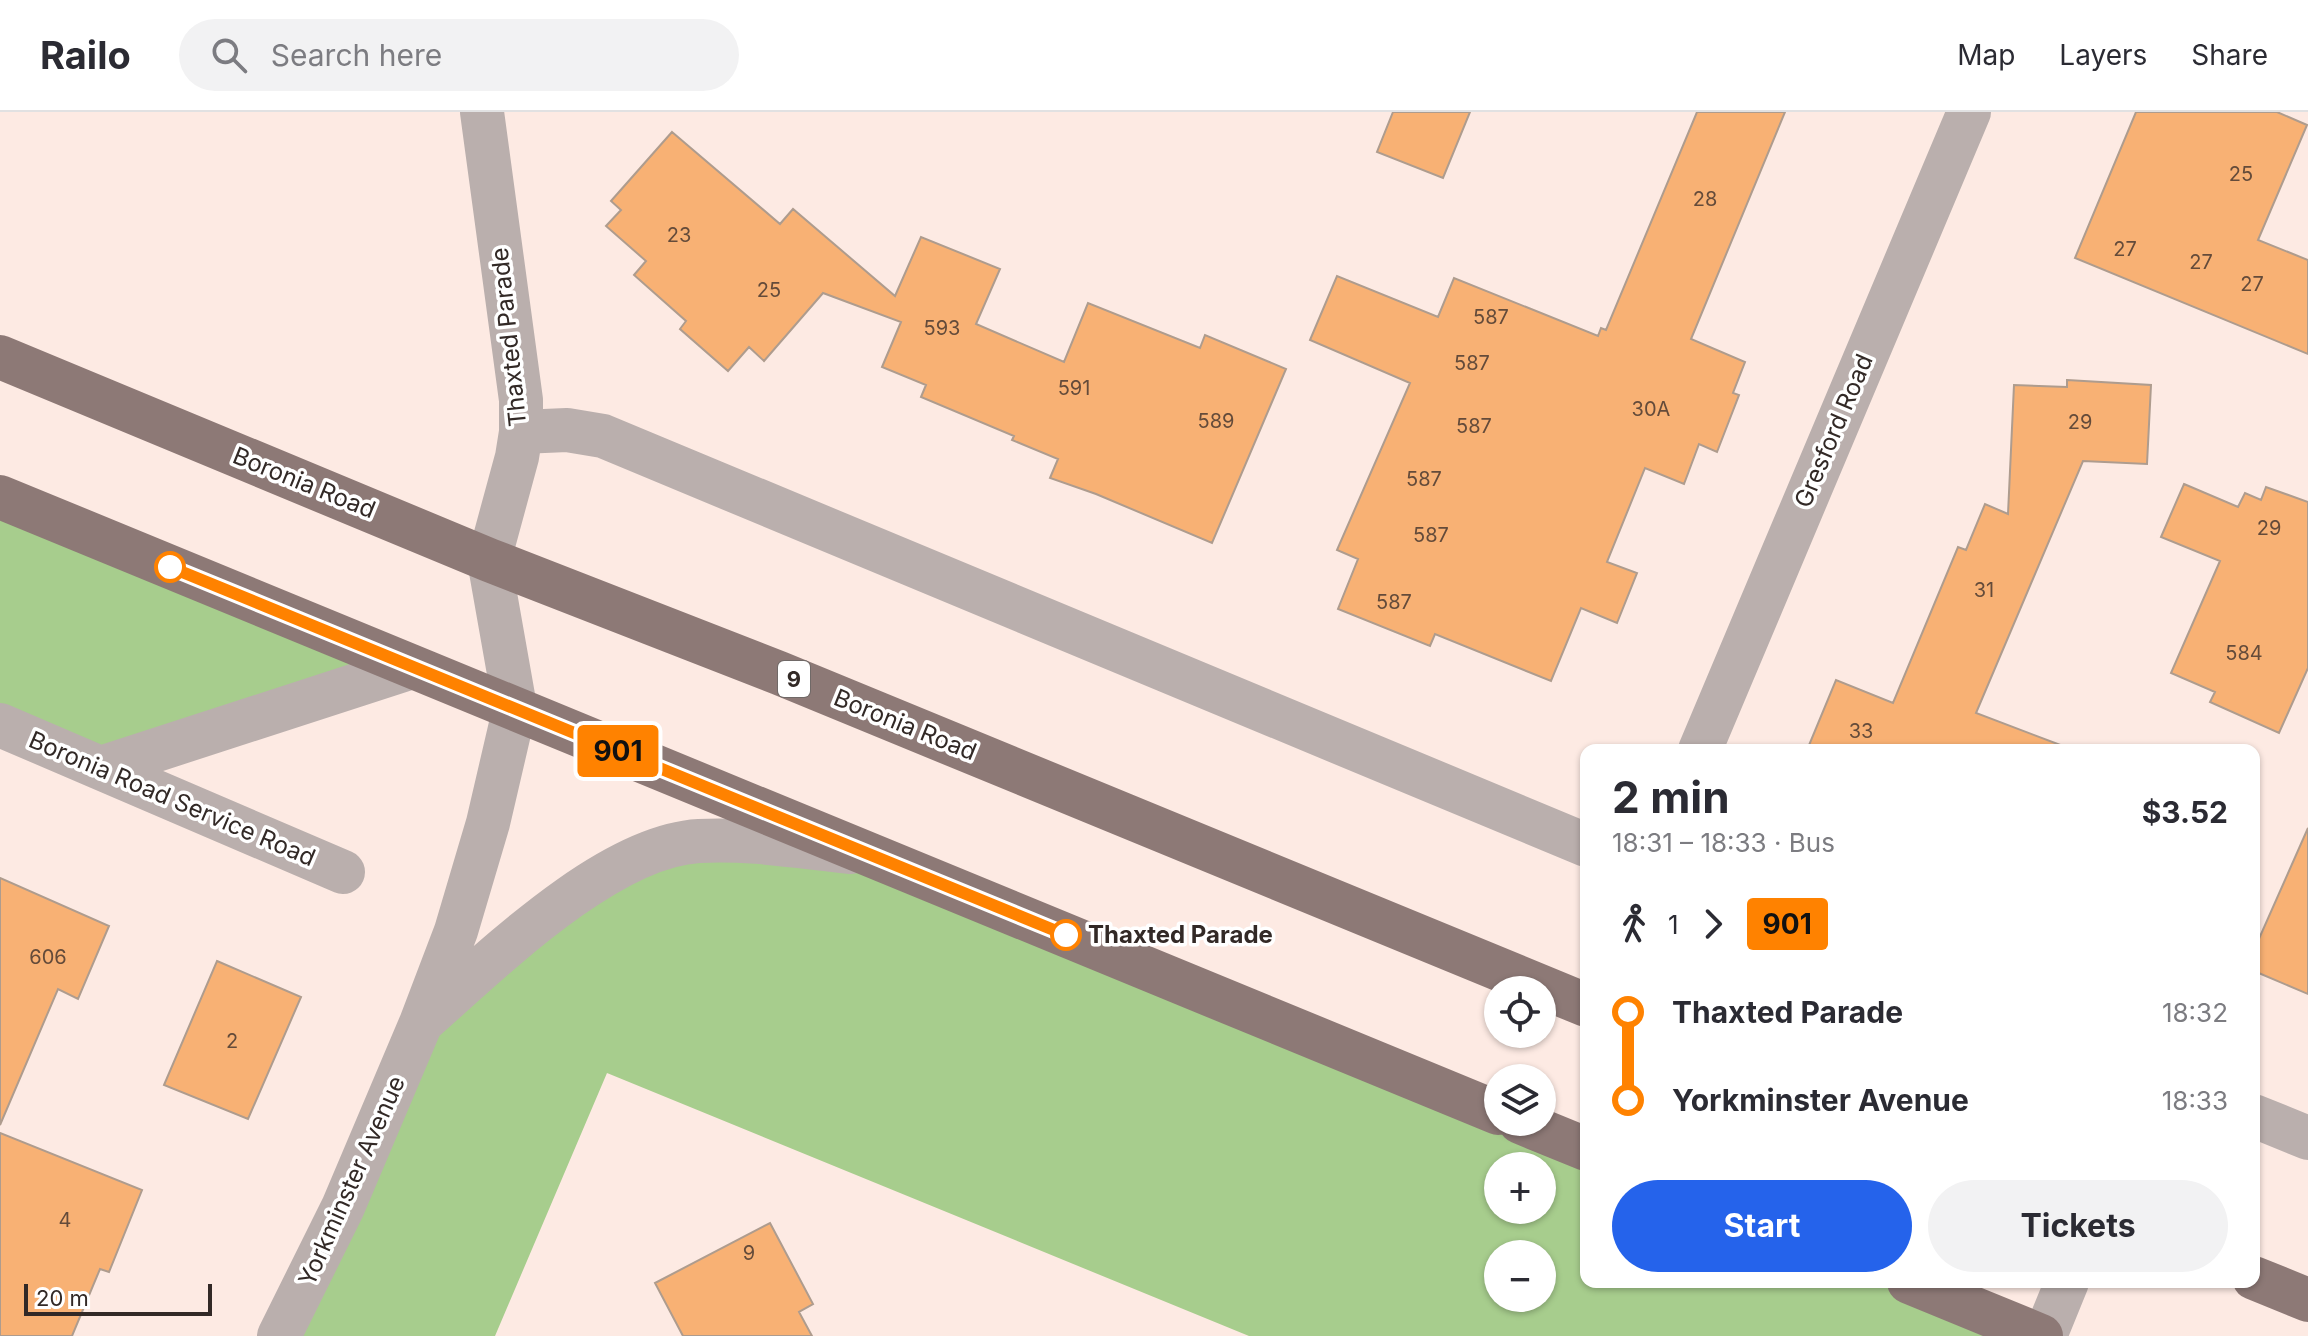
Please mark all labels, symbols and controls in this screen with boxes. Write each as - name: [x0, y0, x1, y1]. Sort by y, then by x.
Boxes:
- search box: [179, 19, 739, 91]
- text: Railo: [40, 32, 131, 78]
- icon: search: [207, 33, 251, 77]
- text: Search here: [271, 37, 442, 73]
- text: Map: [1957, 38, 2015, 72]
- text: Layers: [2059, 38, 2147, 72]
- text: Share: [2191, 38, 2268, 72]
- house number: 25: [2229, 162, 2253, 186]
- house number: 28: [1693, 187, 1717, 211]
- house number: 23: [667, 223, 691, 247]
- house number: 27: [2113, 237, 2137, 261]
- street label: Thaxted Parade: [485, 246, 532, 428]
- house number: 27: [2189, 250, 2213, 274]
- house number: 27: [2240, 272, 2264, 296]
- house number: 25: [757, 278, 781, 302]
- house number: 587: [1473, 305, 1509, 329]
- house number: 593: [924, 316, 960, 340]
- street label: Gresford Road: [1788, 350, 1879, 512]
- house number: 587: [1454, 351, 1490, 375]
- house number: 591: [1058, 376, 1090, 400]
- house number: 30A: [1632, 397, 1671, 421]
- house number: 589: [1198, 409, 1234, 433]
- house number: 29: [2068, 410, 2092, 434]
- house number: 587: [1456, 414, 1492, 438]
- street label: Boronia Road: [229, 441, 380, 524]
- house number: 587: [1406, 467, 1442, 491]
- house number: 29: [2257, 516, 2281, 540]
- house number: 587: [1413, 523, 1449, 547]
- unlabelled marker: [155, 552, 185, 582]
- house number: 31: [1974, 578, 1994, 602]
- house number: 587: [1376, 590, 1412, 614]
- house number: 584: [2225, 641, 2263, 665]
- road number: 9: [778, 661, 810, 697]
- street label: Boronia Road: [830, 683, 981, 766]
- house number: 33: [1849, 719, 1873, 743]
- street label: Boronia Road Service Road: [25, 725, 320, 872]
- line badge: 901: [572, 725, 664, 777]
- text: 901: [593, 734, 643, 768]
- text: 2 min: [1612, 770, 1730, 824]
- text: $3.52: [2142, 794, 2228, 830]
- text: 18:31 – 18:33 · Bus: [1612, 827, 1835, 858]
- icon: walk: [1612, 902, 1656, 946]
- icon: forward: [1691, 902, 1735, 946]
- text: 901: [1763, 907, 1812, 941]
- text: 1: [1668, 909, 1679, 940]
- marker: Thaxted Parade: [1051, 920, 1081, 950]
- place label: Thaxted Parade: [1088, 920, 1273, 949]
- house number: 606: [29, 945, 67, 969]
- map controls: [1484, 976, 1556, 1312]
- button: locate: [1484, 976, 1556, 1048]
- text: Thaxted Parade: [1672, 994, 1903, 1030]
- text: 18:32: [2162, 997, 2228, 1028]
- house number: 2: [226, 1029, 238, 1053]
- button: layers: [1484, 1064, 1556, 1136]
- street label: Yorkminster Avenue: [292, 1071, 411, 1290]
- text: Yorkminster Avenue: [1672, 1082, 1969, 1118]
- text: 18:33: [2162, 1085, 2228, 1116]
- button: +: [1484, 1152, 1556, 1224]
- button: Start: [1612, 1180, 1912, 1272]
- button: Tickets: [1928, 1180, 2228, 1272]
- house number: 4: [59, 1208, 71, 1232]
- button: −: [1484, 1240, 1556, 1312]
- house number: 9: [743, 1241, 755, 1265]
- scale bar: [24, 1280, 212, 1316]
- text: 20 m: [36, 1285, 89, 1311]

